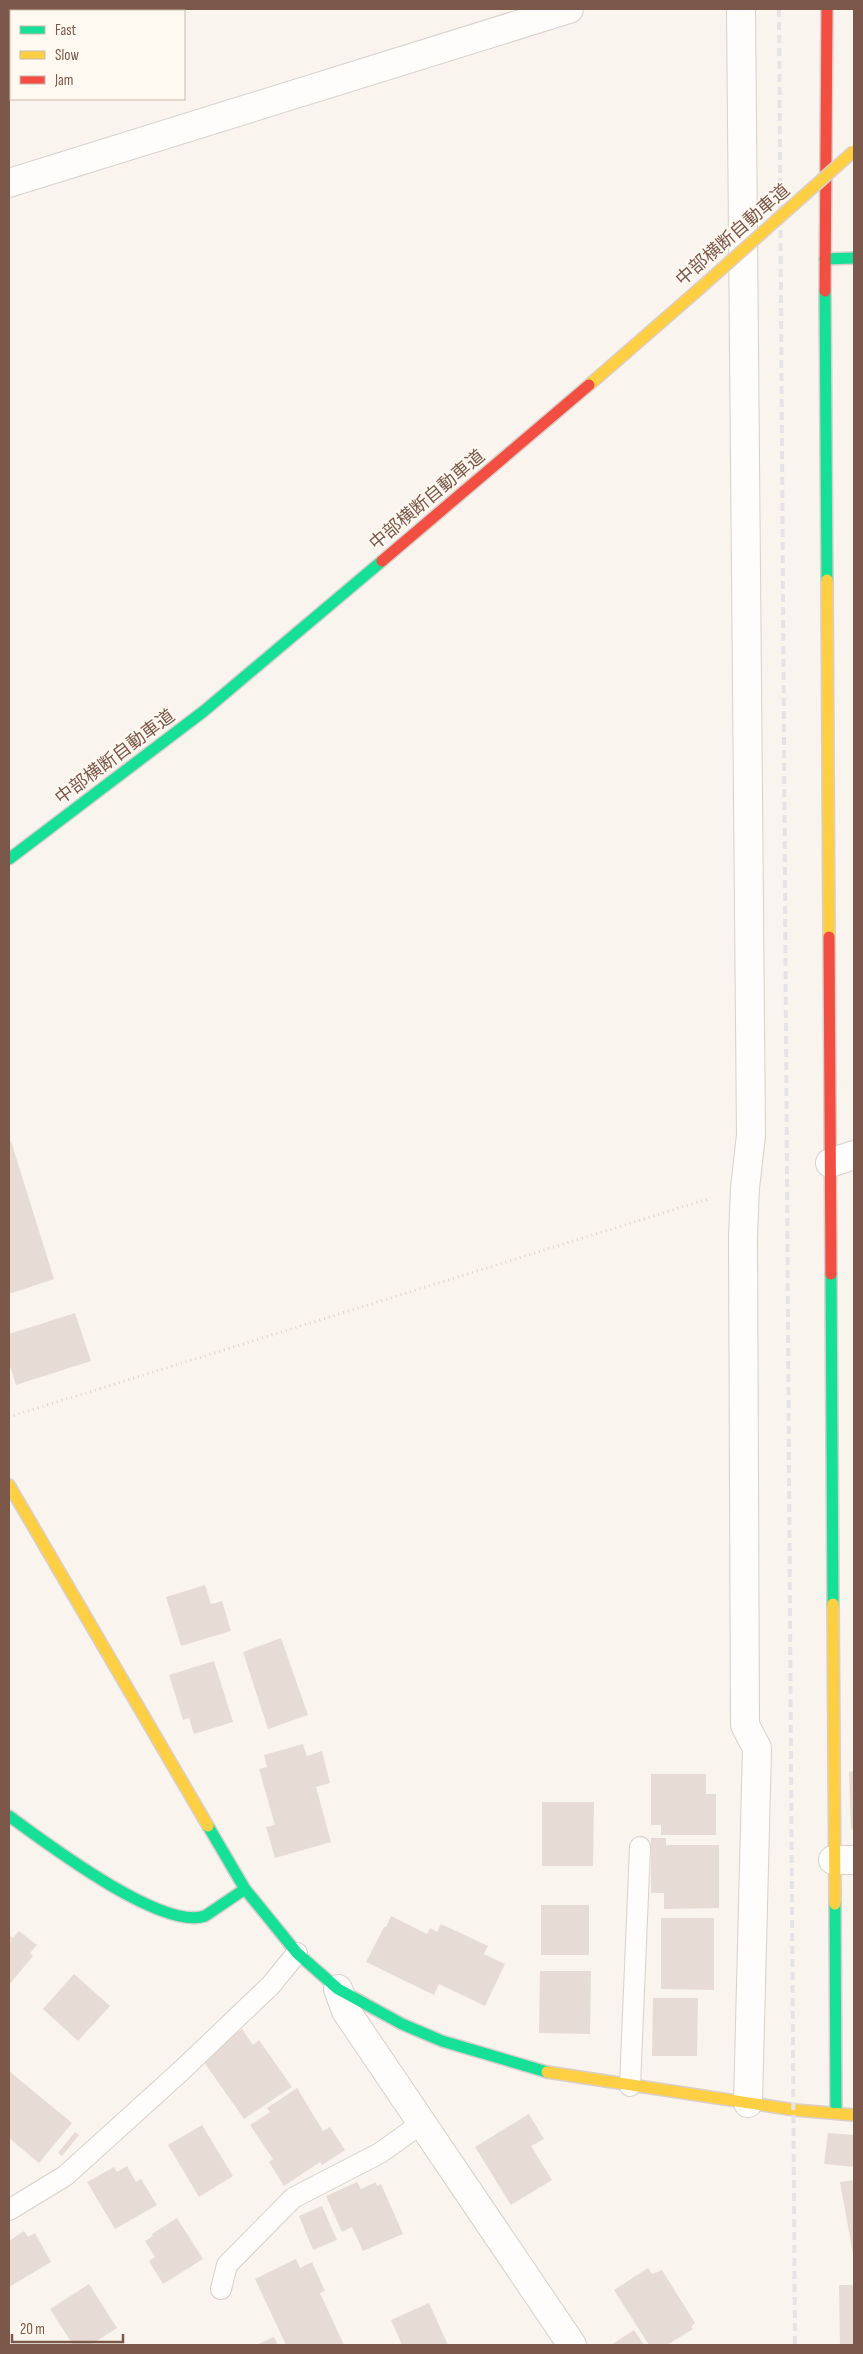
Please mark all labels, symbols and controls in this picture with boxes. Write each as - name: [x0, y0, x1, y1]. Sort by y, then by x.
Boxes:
- legend: [10, 10, 185, 100]
- text: Fast: [55, 21, 77, 40]
- text: Slow: [55, 46, 79, 65]
- text: Jam: [54, 71, 73, 90]
- street label: 中部横断自動車道: [672, 180, 794, 290]
- street label: 中部横断自動車道: [365, 446, 489, 554]
- street label: 中部横断自動車道: [51, 705, 179, 809]
- scale bar: [12, 2312, 124, 2344]
- text: 20 m: [20, 2320, 45, 2339]

